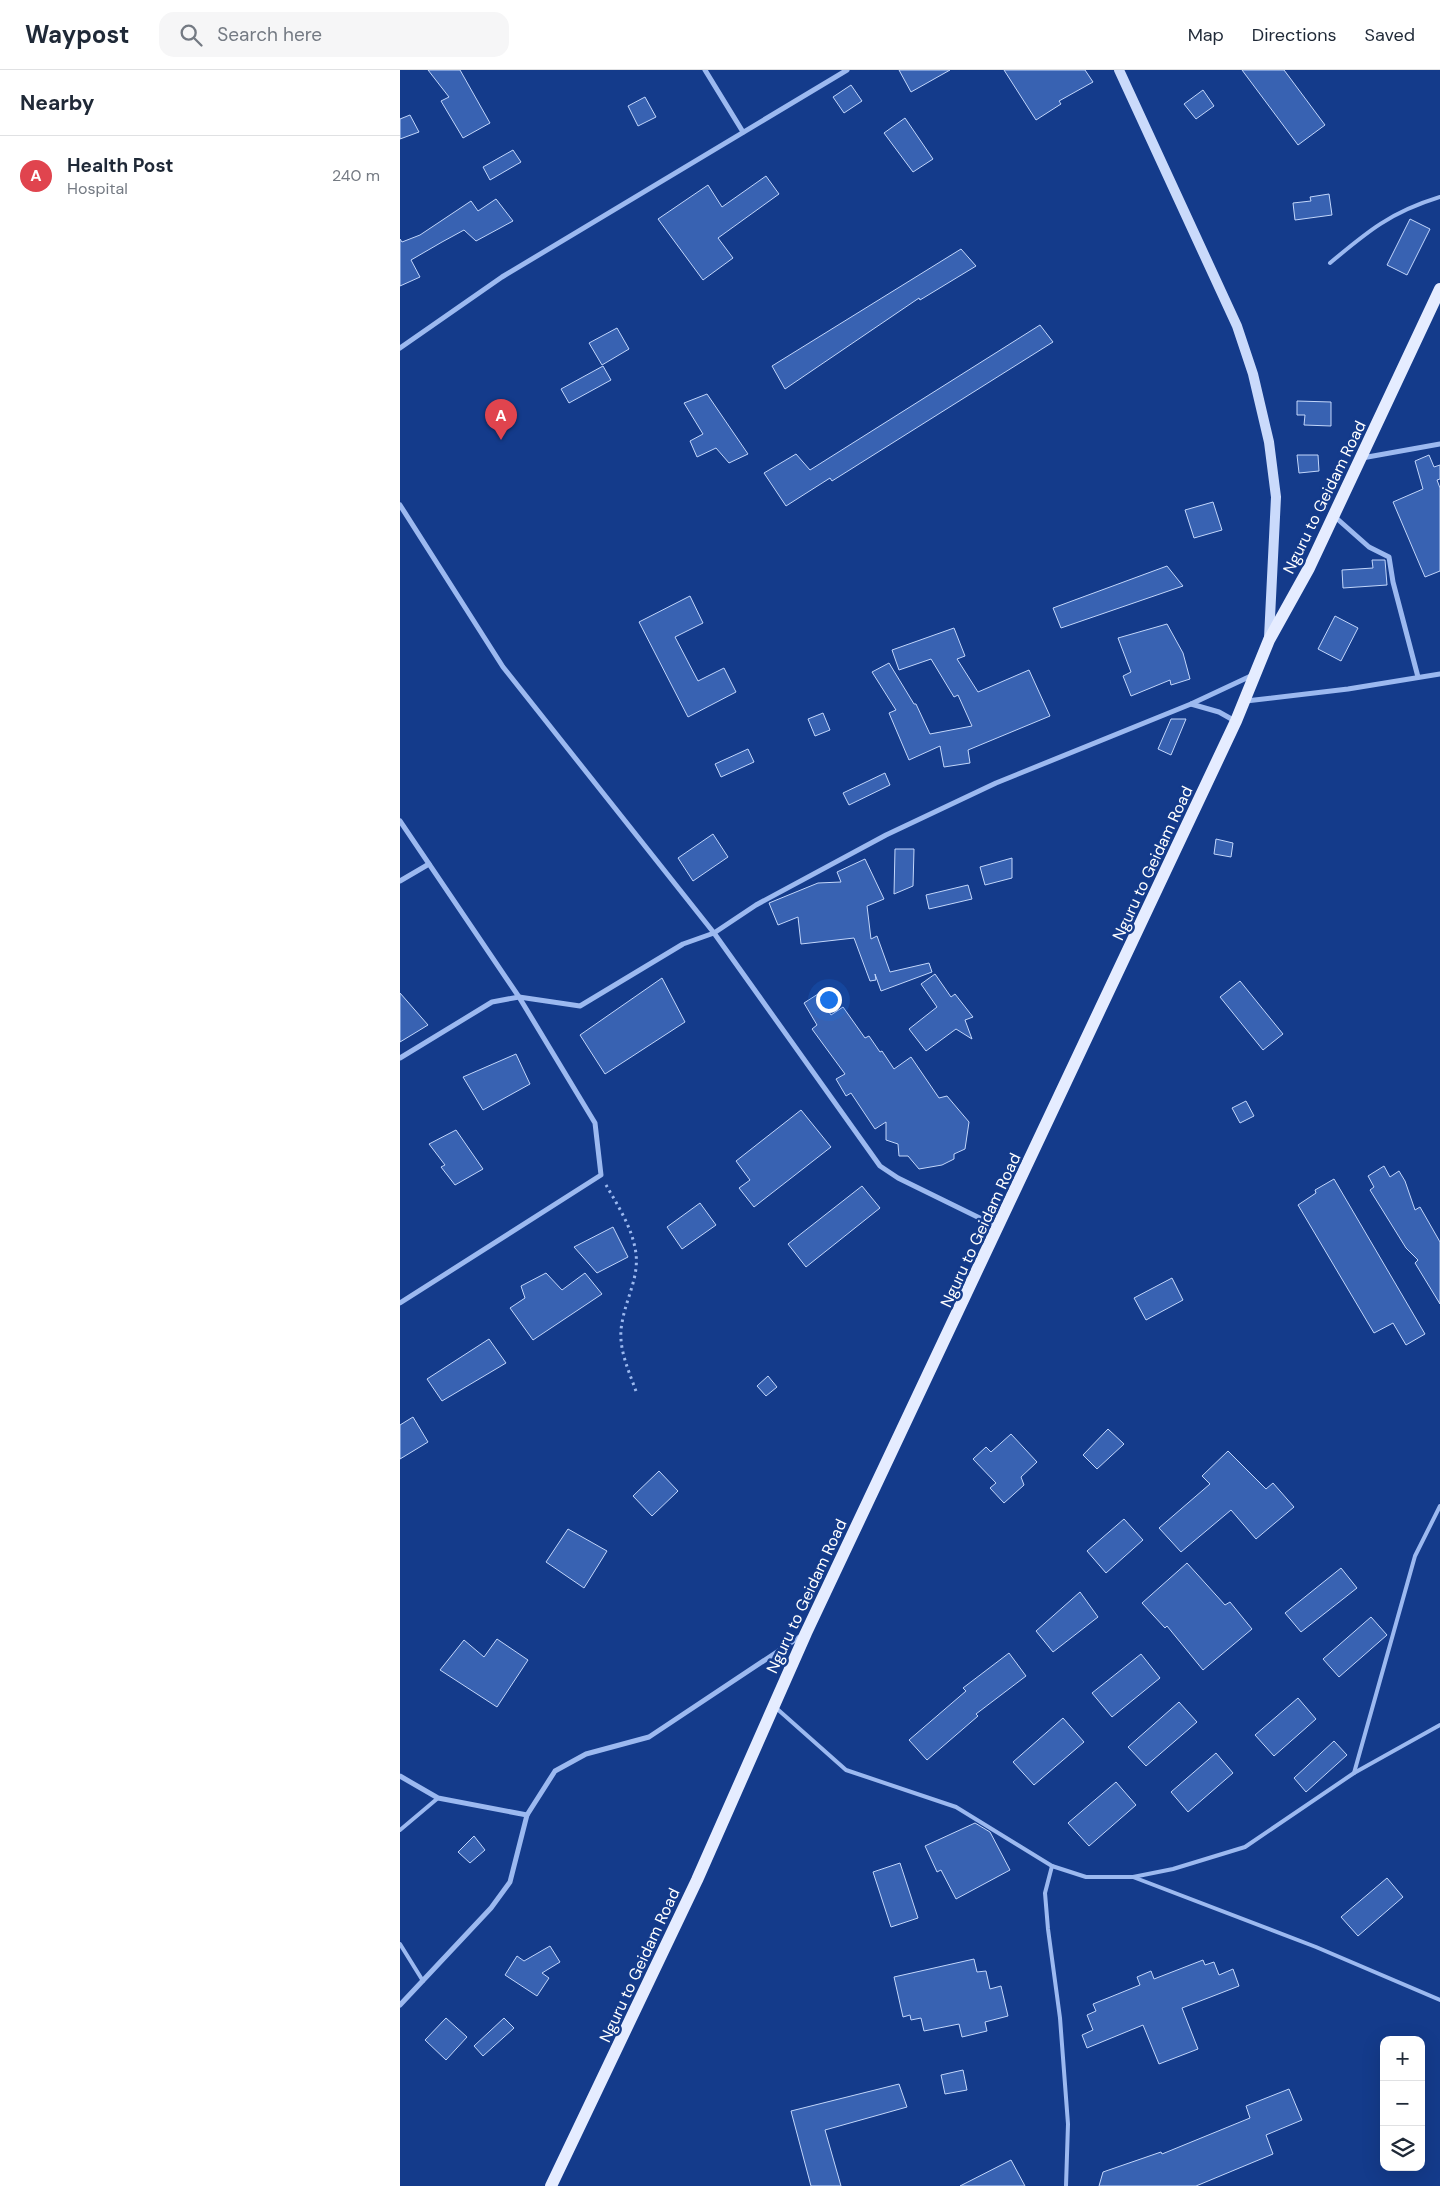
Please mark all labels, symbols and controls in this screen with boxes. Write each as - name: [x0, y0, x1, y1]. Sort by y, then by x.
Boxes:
- search box: [159, 12, 509, 57]
- text: Waypost: [25, 19, 129, 50]
- icon: search: [177, 21, 205, 49]
- text: Search here: [217, 22, 322, 47]
- text: Map: [1188, 23, 1224, 47]
- text: Directions: [1252, 23, 1337, 47]
- text: Saved: [1365, 23, 1415, 47]
- text: Nearby: [20, 89, 94, 117]
- text: Health Post: [67, 153, 173, 178]
- text: A: [30, 165, 42, 186]
- text: 240 m: [332, 165, 380, 186]
- text: Hospital: [67, 178, 128, 199]
- pin: A: [485, 399, 517, 440]
- street label: Nguru to Geidam Road: [1278, 417, 1371, 577]
- street label: Nguru to Geidam Road: [1107, 783, 1197, 944]
- your location: [816, 987, 842, 1013]
- street label: Nguru to Geidam Road: [935, 1150, 1025, 1311]
- street label: Nguru to Geidam Road: [761, 1516, 851, 1677]
- street label: Nguru to Geidam Road: [594, 1885, 684, 2046]
- map controls: [1380, 2036, 1425, 2171]
- button: +: [1380, 2036, 1425, 2081]
- button: −: [1380, 2081, 1425, 2126]
- button: layers: [1380, 2126, 1425, 2171]

